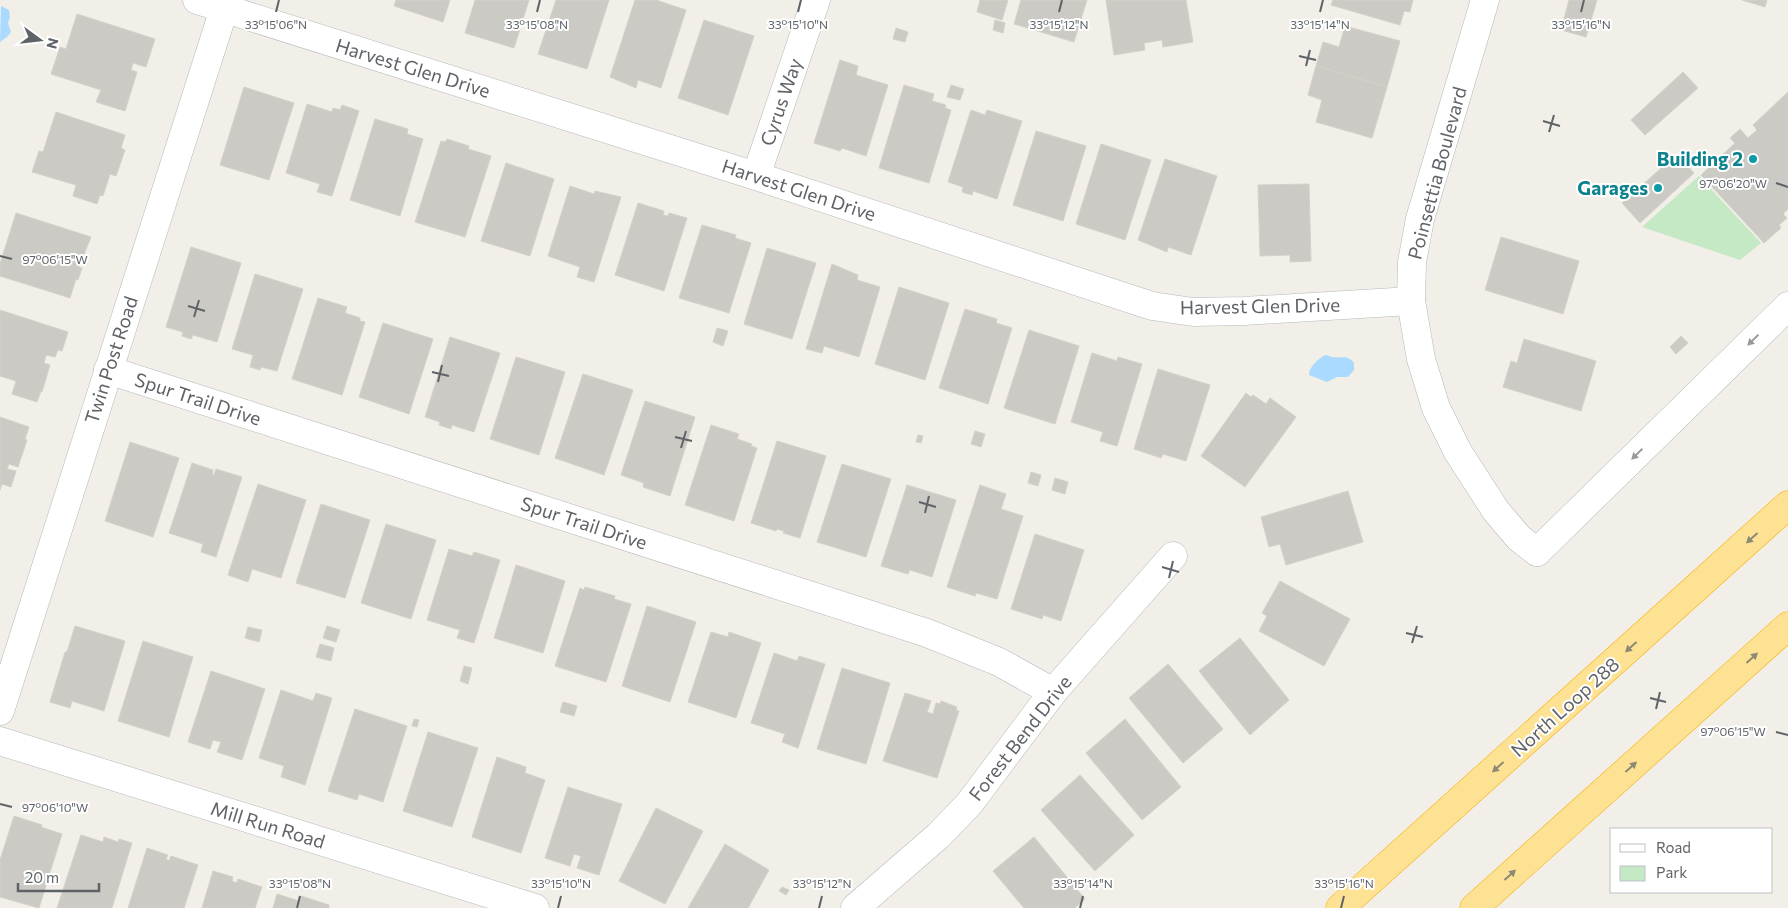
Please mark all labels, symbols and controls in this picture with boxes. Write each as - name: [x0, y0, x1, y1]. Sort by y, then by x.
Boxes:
- north arrow: [15, 15, 65, 65]
- text: 33°15'06"N: [245, 17, 307, 31]
- text: 33°15'08"N: [506, 17, 568, 31]
- text: 33°15'10"N: [768, 17, 828, 31]
- text: 33°15'12"N: [1029, 17, 1089, 31]
- text: 33°15'14"N: [1290, 17, 1350, 31]
- text: 33°15'16"N: [1551, 17, 1611, 31]
- street label: Harvest Glen Drive: [333, 33, 493, 102]
- text: N: [43, 36, 63, 51]
- street label: Cyrus Way: [755, 55, 806, 149]
- street label: Poinsettia Boulevard: [1402, 84, 1471, 262]
- place label: Building 2: [1657, 147, 1743, 170]
- marker: Building 2: [1747, 153, 1759, 165]
- street label: Harvest Glen Drive: [719, 154, 879, 225]
- place label: Garages: [1577, 176, 1648, 199]
- text: 97°06'20"W: [1699, 176, 1767, 190]
- marker: Garages: [1652, 182, 1664, 194]
- text: 97°06'15"W: [22, 252, 88, 266]
- street label: Twin Post Road: [79, 293, 142, 427]
- street label: Harvest Glen Drive: [1180, 293, 1340, 318]
- one-way arrow: [1747, 334, 1759, 346]
- street label: Spur Trail Drive: [132, 367, 264, 430]
- one-way arrow: [1631, 448, 1643, 460]
- street label: Spur Trail Drive: [518, 491, 650, 554]
- one-way arrow: [1745, 532, 1758, 543]
- one-way arrow: [1625, 641, 1638, 652]
- street label: North Loop 288: [1506, 652, 1623, 761]
- one-way arrow: [1745, 653, 1758, 664]
- street label: Forest Bend Drive: [963, 670, 1076, 805]
- text: 97°06'15"W: [1700, 724, 1766, 738]
- one-way arrow: [1492, 761, 1504, 773]
- one-way arrow: [1624, 761, 1636, 773]
- street label: Mill Run Road: [208, 796, 328, 853]
- text: 97°06'10"W: [22, 800, 88, 814]
- legend: [1610, 828, 1773, 893]
- text: Road: [1656, 838, 1691, 856]
- scale bar: [18, 860, 99, 892]
- text: Park: [1656, 863, 1687, 881]
- text: 20 m: [25, 868, 59, 886]
- one-way arrow: [1503, 870, 1516, 881]
- text: 33°15'08"N: [269, 876, 331, 890]
- text: 33°15'10"N: [531, 876, 591, 890]
- text: 33°15'12"N: [792, 876, 852, 890]
- text: 33°15'14"N: [1053, 876, 1113, 890]
- text: 33°15'16"N: [1314, 876, 1374, 890]

